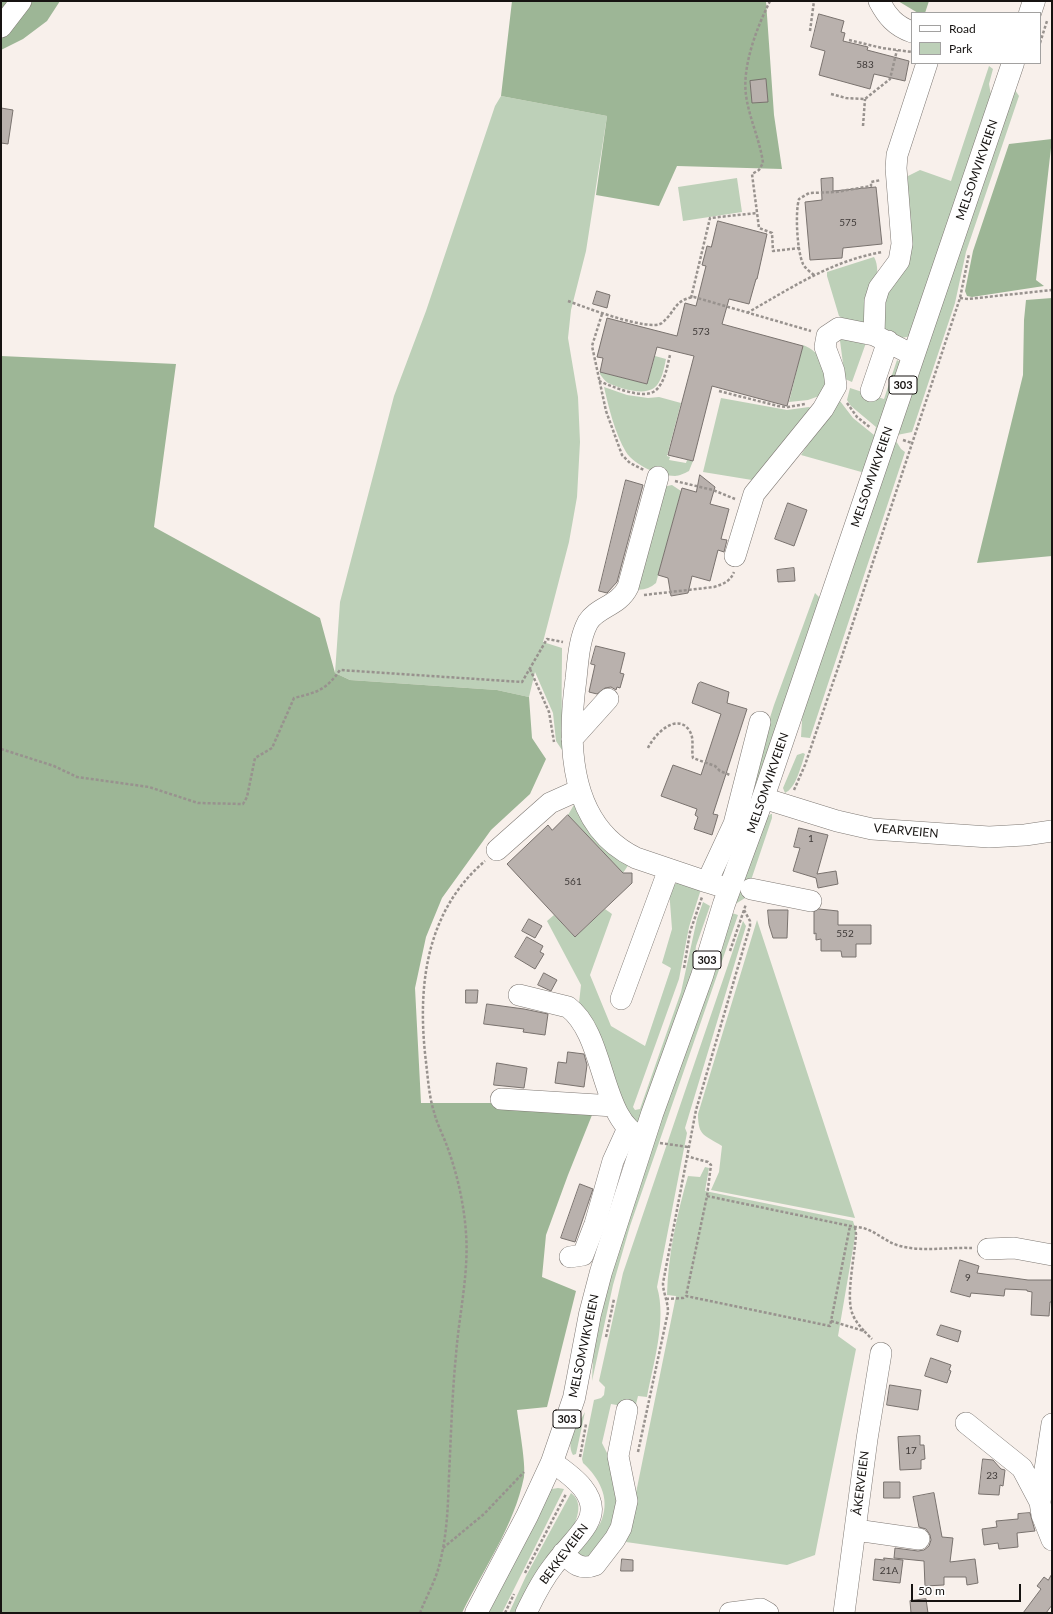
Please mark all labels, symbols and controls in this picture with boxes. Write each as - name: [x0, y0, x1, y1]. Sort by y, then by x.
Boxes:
- legend: [911, 12, 1041, 64]
- text: Road: [949, 21, 976, 36]
- text: Park: [949, 41, 972, 56]
- house number: 583: [856, 59, 874, 71]
- street label: MELSOMVIKVEIEN: [953, 118, 1001, 222]
- house number: 575: [839, 217, 857, 229]
- house number: 573: [692, 326, 710, 338]
- road number: 303: [889, 376, 917, 394]
- street label: MELSOMVIKVEIEN: [848, 425, 896, 529]
- street label: MELSOMVIKVEIEN: [744, 731, 792, 835]
- street label: VEARVEIEN: [873, 821, 939, 841]
- house number: 1: [808, 833, 814, 845]
- house number: 561: [564, 876, 582, 888]
- house number: 552: [836, 928, 854, 940]
- road number: 303: [693, 951, 721, 969]
- house number: 9: [965, 1272, 971, 1284]
- street label: MELSOMVIKVEIEN: [566, 1293, 602, 1399]
- road number: 303: [553, 1410, 581, 1428]
- house number: 17: [905, 1445, 917, 1457]
- street label: ÅKERVEIEN: [850, 1450, 872, 1516]
- house number: 23: [986, 1470, 998, 1482]
- street label: BEKKEVEIEN: [537, 1521, 591, 1587]
- house number: 21A: [880, 1565, 898, 1577]
- scale bar: [913, 1576, 1023, 1602]
- text: 50 m: [918, 1583, 945, 1598]

